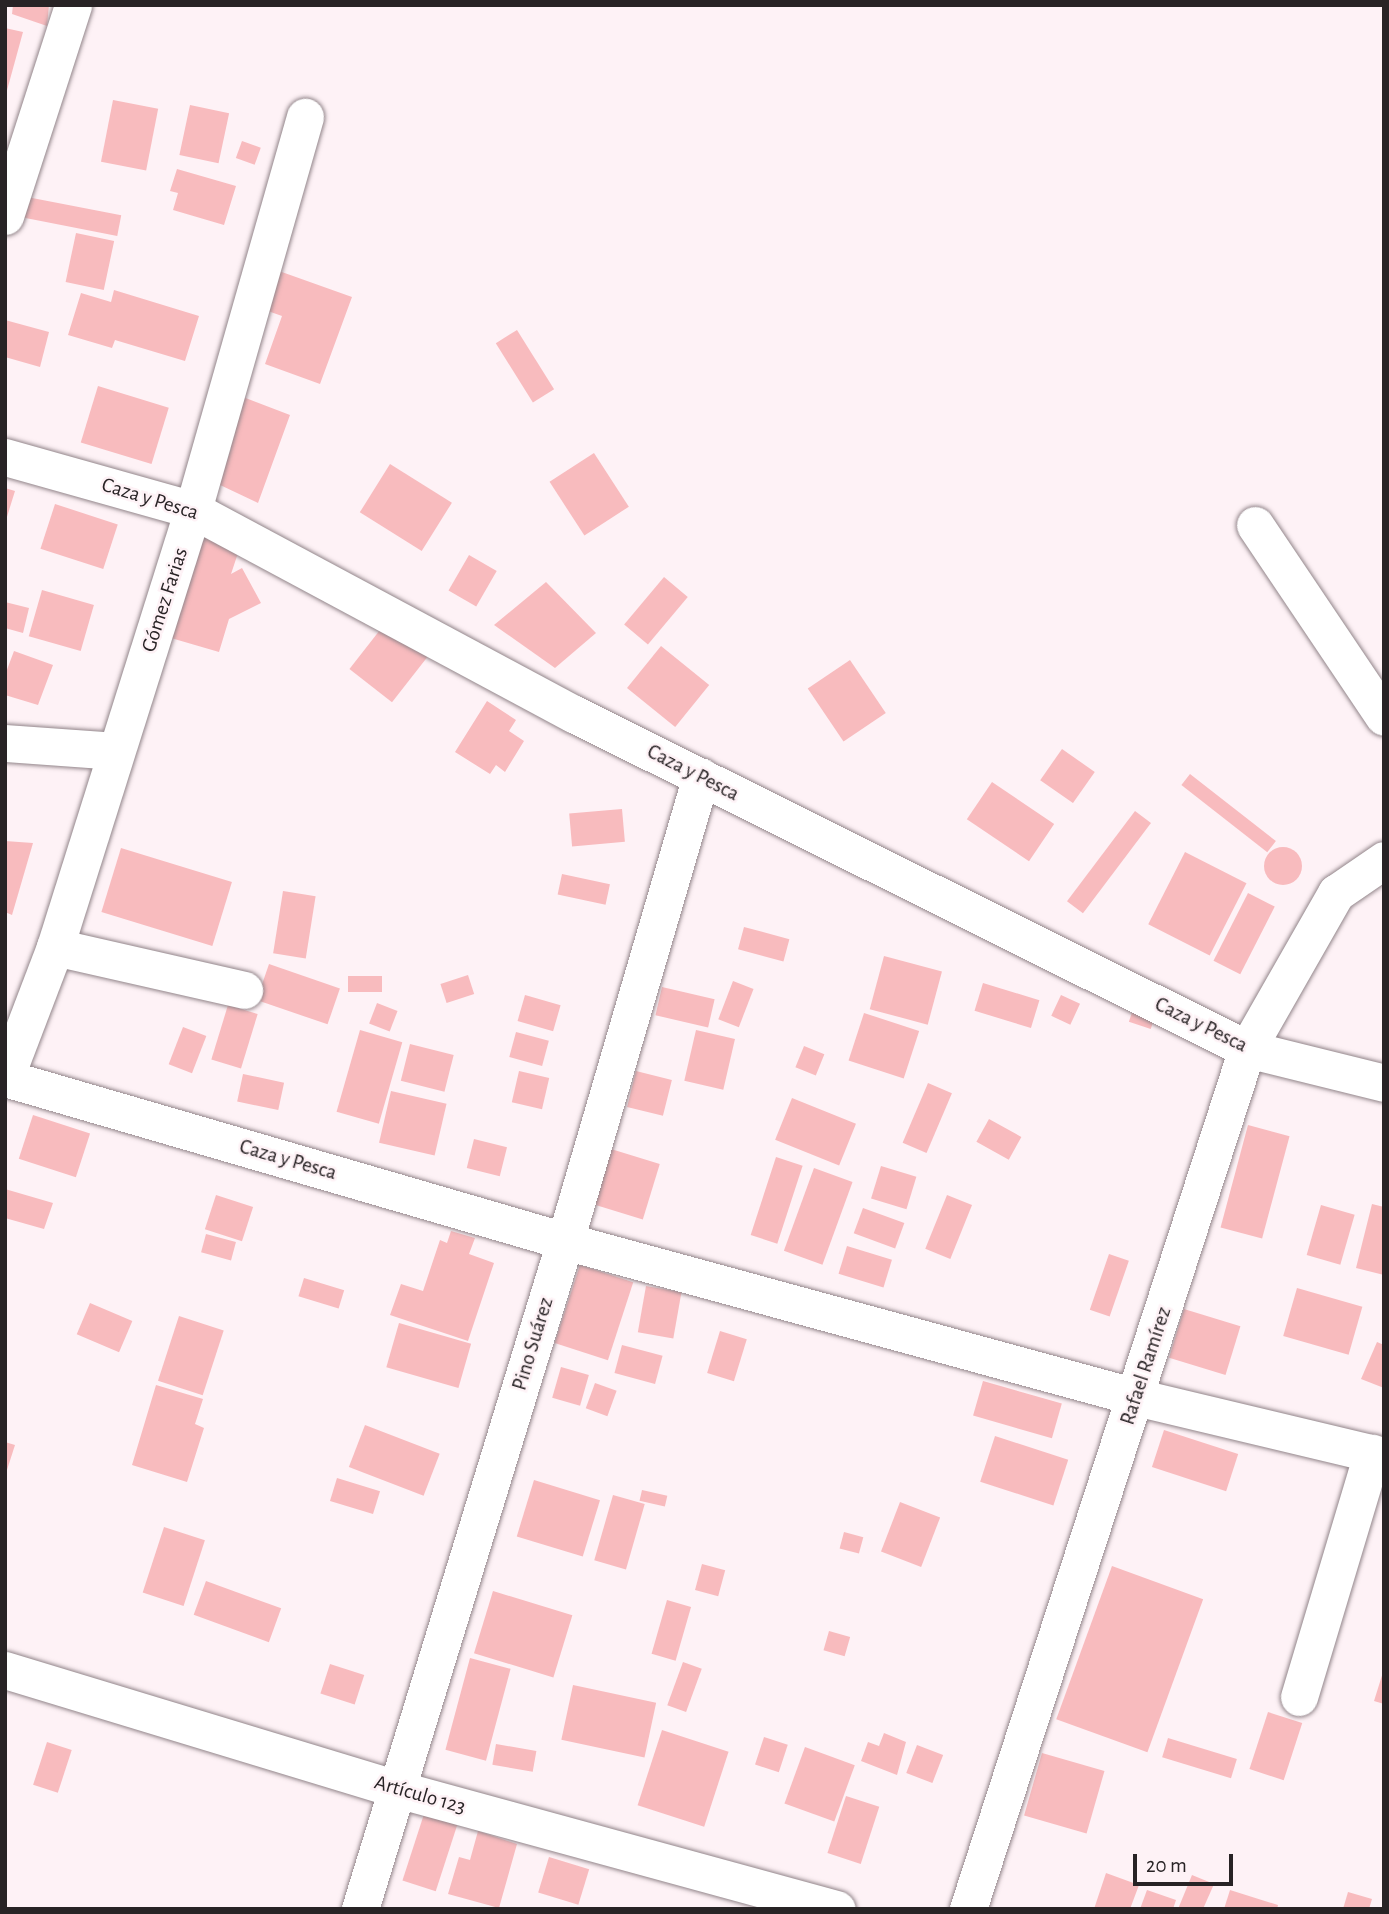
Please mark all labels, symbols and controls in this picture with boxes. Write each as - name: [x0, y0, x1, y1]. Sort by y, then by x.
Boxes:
- street label: Caza y Pesca: [99, 472, 201, 526]
- street label: Gómez Farias: [136, 545, 194, 655]
- street label: Caza y Pesca: [643, 739, 743, 807]
- street label: Caza y Pesca: [1151, 992, 1251, 1058]
- street label: Caza y Pesca: [236, 1134, 340, 1186]
- street label: Pino Suárez: [507, 1294, 559, 1394]
- street label: Rafael Ramírez: [1115, 1304, 1177, 1428]
- street label: Artículo 123: [372, 1770, 468, 1820]
- scale bar: [1137, 1840, 1237, 1884]
- text: 20 m: [1146, 1855, 1187, 1876]

